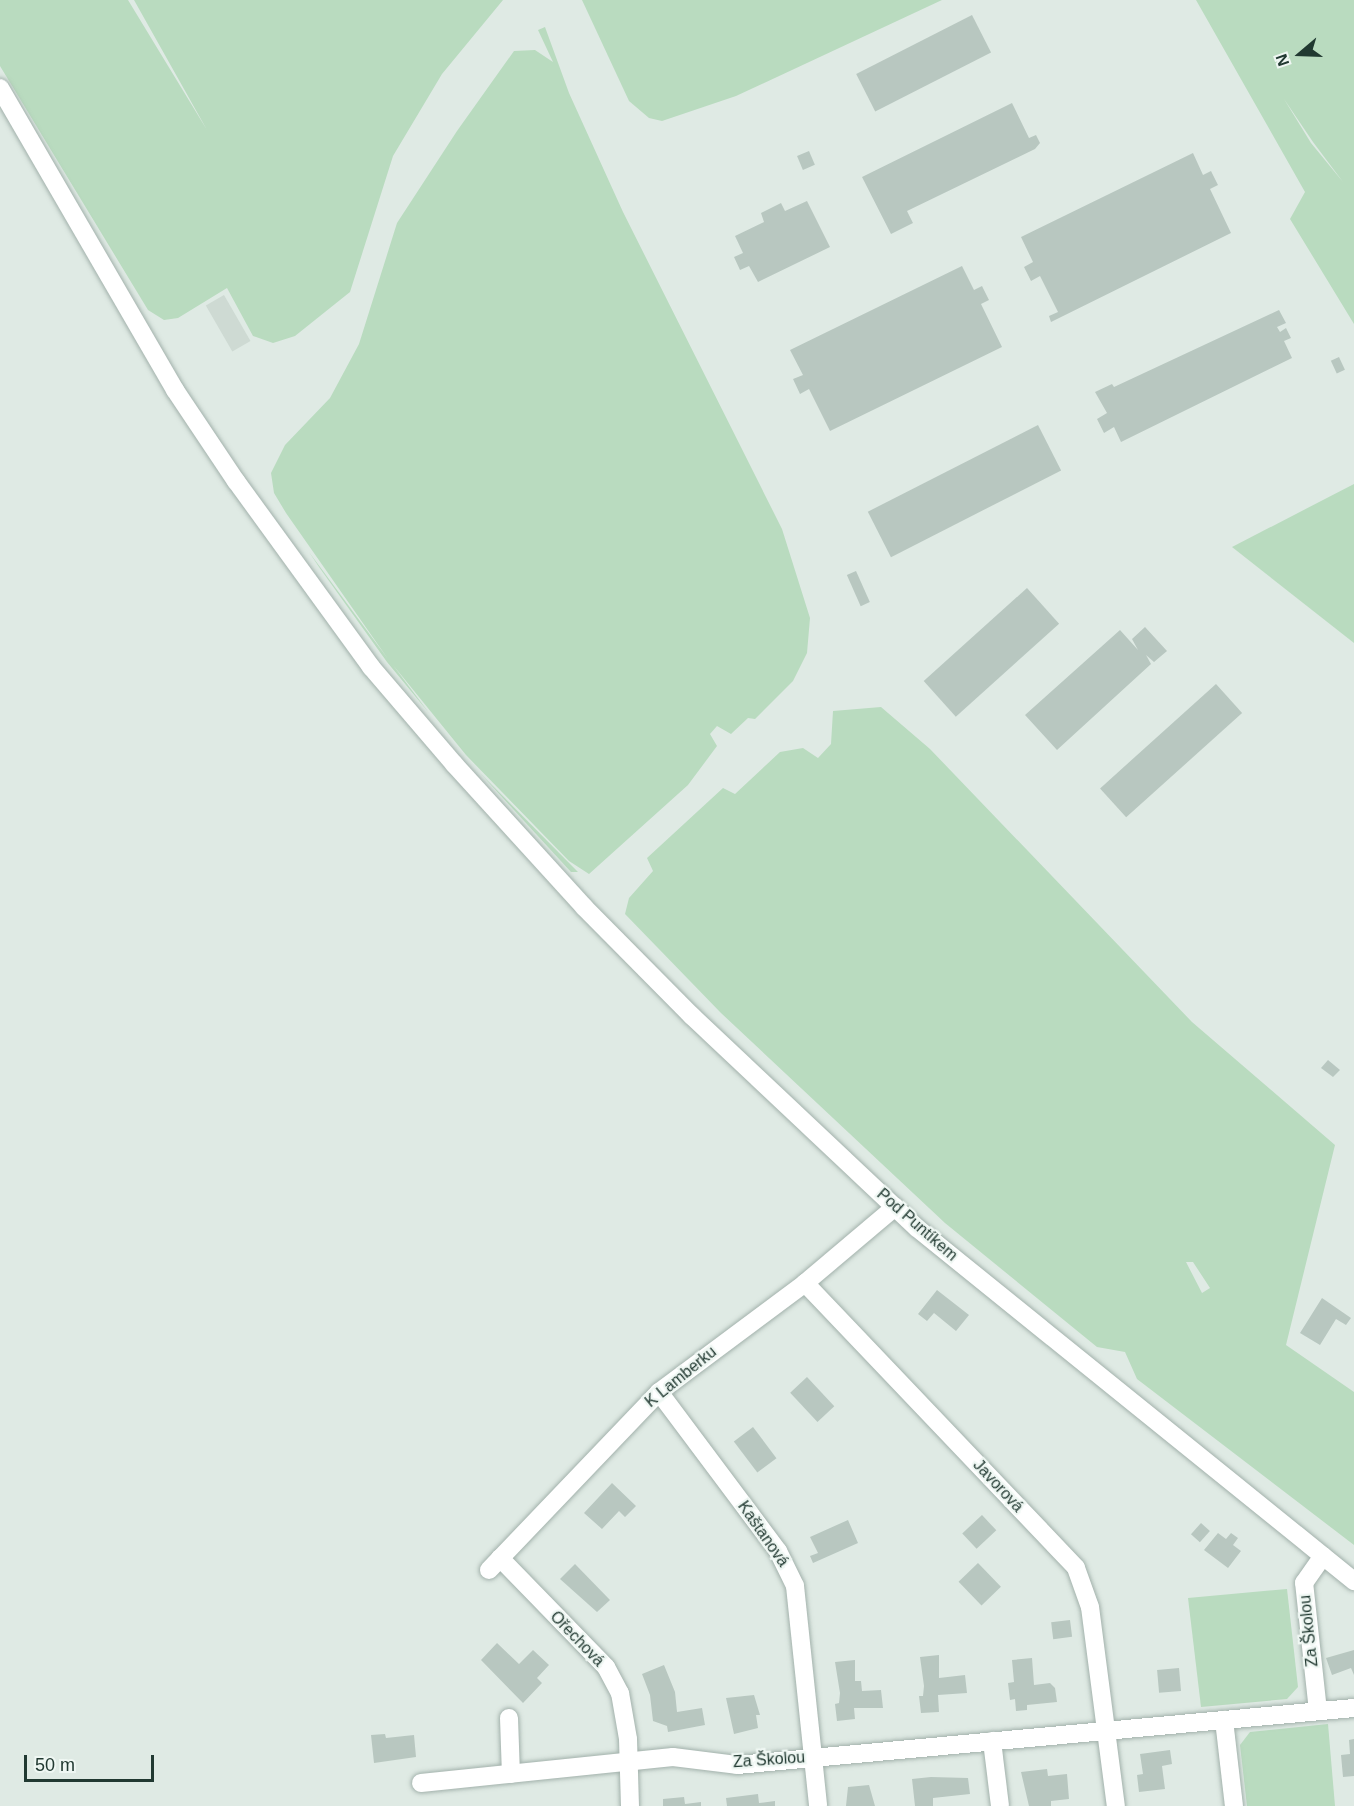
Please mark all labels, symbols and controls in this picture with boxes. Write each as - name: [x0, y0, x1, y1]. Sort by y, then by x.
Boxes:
- north arrow: [1270, 24, 1330, 84]
- text: N: [1273, 52, 1292, 68]
- street label: Pod Puntíkem: [873, 1185, 961, 1265]
- street label: K Lamberku: [641, 1342, 721, 1412]
- street label: Javorová: [969, 1456, 1027, 1516]
- street label: Kaštanová: [733, 1498, 793, 1570]
- street label: Za Školou: [1296, 1594, 1322, 1668]
- street label: Ořechová: [546, 1607, 608, 1671]
- scale bar: [27, 1743, 158, 1781]
- street label: Za Školou: [732, 1748, 806, 1772]
- text: 50 m: [35, 1755, 75, 1775]

